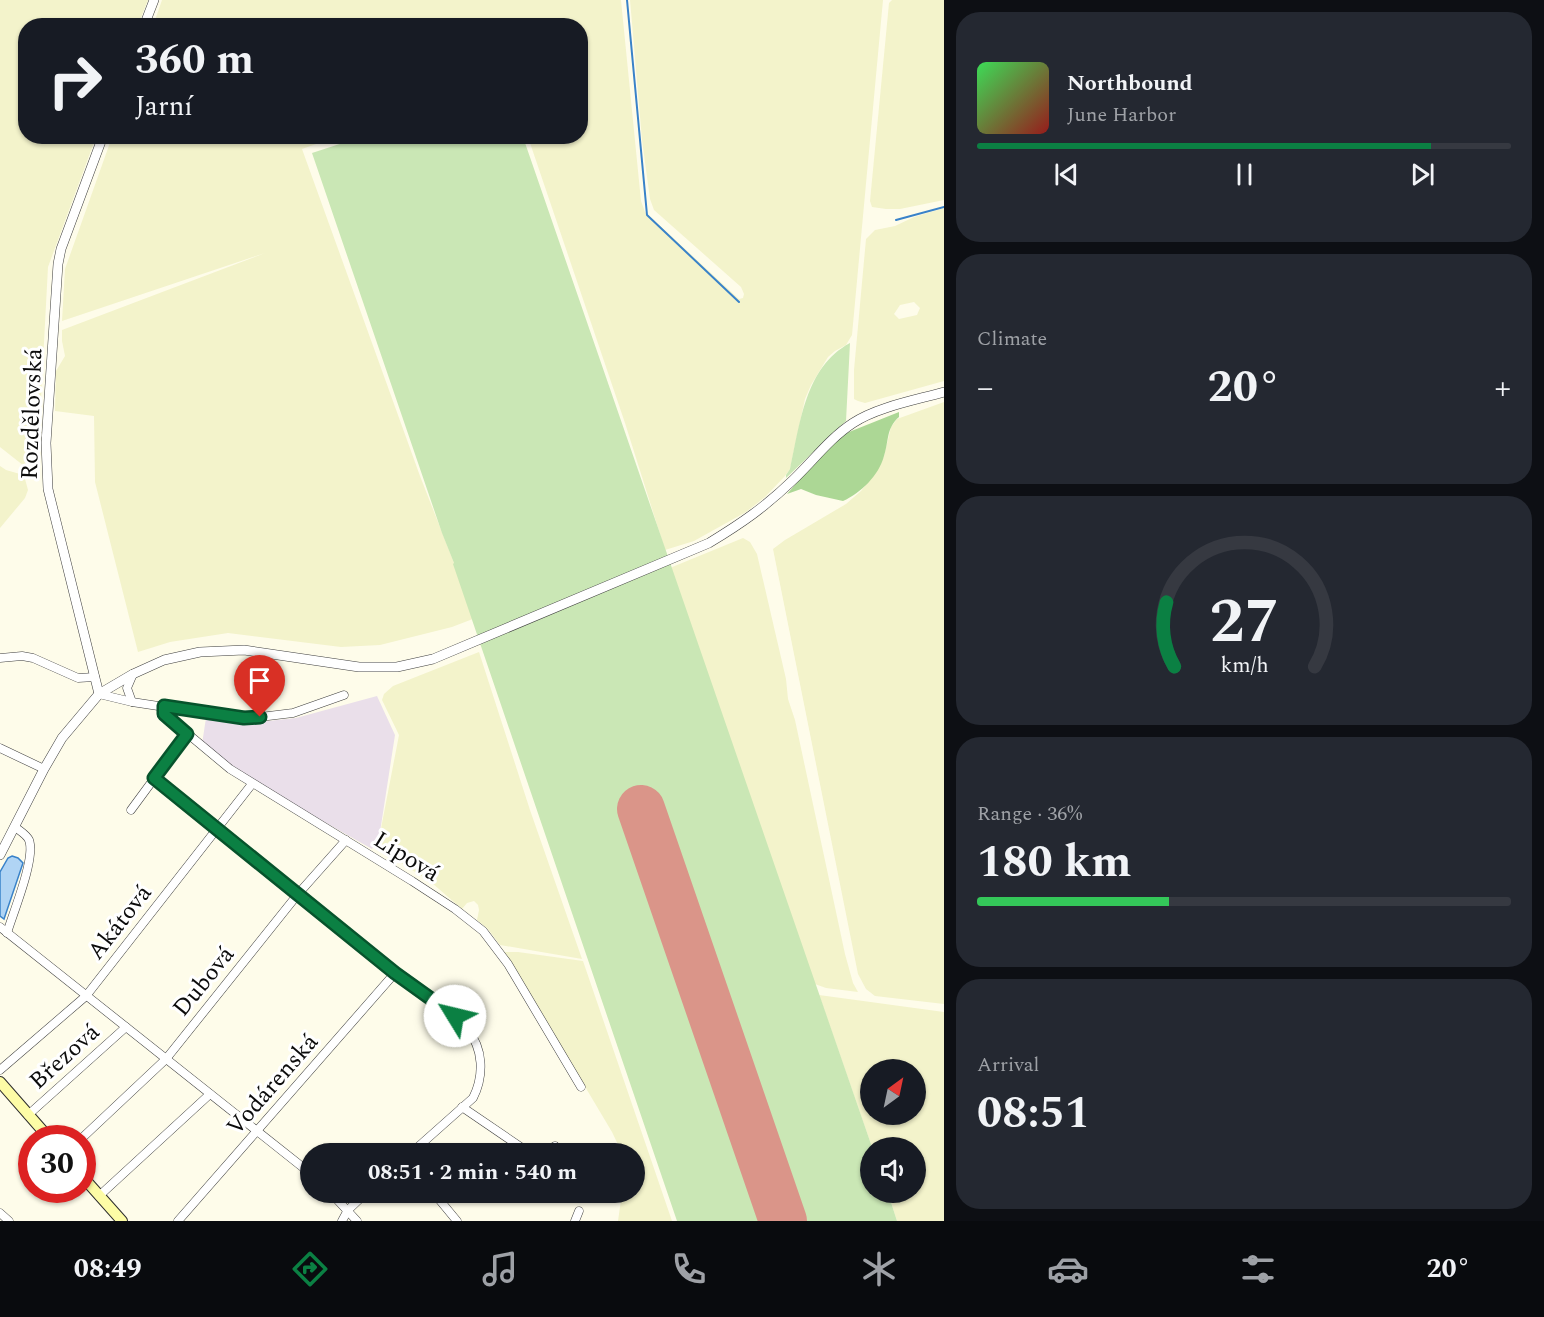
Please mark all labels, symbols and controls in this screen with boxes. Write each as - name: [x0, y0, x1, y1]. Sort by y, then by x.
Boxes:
- text: 360 m: [135, 29, 254, 92]
- icon: right: [36, 42, 114, 120]
- text: Northbound: [1067, 67, 1193, 100]
- text: Jarní: [135, 86, 193, 128]
- text: June Harbor: [1067, 100, 1176, 130]
- icon: previous: [1050, 158, 1083, 191]
- icon: pause: [1228, 158, 1261, 191]
- icon: next: [1406, 158, 1439, 191]
- text: Climate: [977, 324, 1047, 354]
- street label: Rozdělovská: [12, 347, 52, 480]
- text: 20°: [1208, 353, 1281, 422]
- text: −: [977, 363, 994, 413]
- text: +: [1495, 363, 1511, 413]
- text: 27: [1209, 576, 1279, 671]
- text: km/h: [1220, 650, 1268, 683]
- pin: [234, 655, 285, 717]
- icon: arrive: [243, 664, 276, 697]
- text: Range · 36%: [977, 799, 1082, 829]
- street label: Lipová: [366, 822, 447, 891]
- text: 180 km: [977, 828, 1132, 897]
- street label: Akátová: [79, 877, 161, 968]
- street label: Dubová: [164, 938, 244, 1025]
- position arrow: [423, 984, 487, 1048]
- street label: Březová: [21, 1015, 108, 1098]
- street label: Vodárenská: [218, 1025, 328, 1144]
- text: Arrival: [977, 1050, 1039, 1080]
- north arrow: [860, 1059, 926, 1125]
- map controls: [860, 1059, 926, 1203]
- text: 08:51: [977, 1079, 1090, 1148]
- speed limit sign: 30: [18, 1125, 96, 1203]
- button: sound: [860, 1137, 926, 1203]
- text: 08:51 · 2 min · 540 m: [368, 1156, 577, 1189]
- text: 08:49: [74, 1248, 142, 1290]
- icon: directions: [289, 1248, 331, 1290]
- icon: music: [479, 1248, 521, 1290]
- icon: phone: [668, 1248, 710, 1290]
- icon: climate: [858, 1248, 900, 1290]
- icon: car: [1047, 1248, 1089, 1290]
- icon: filters: [1237, 1248, 1279, 1290]
- text: 20°: [1426, 1248, 1470, 1290]

